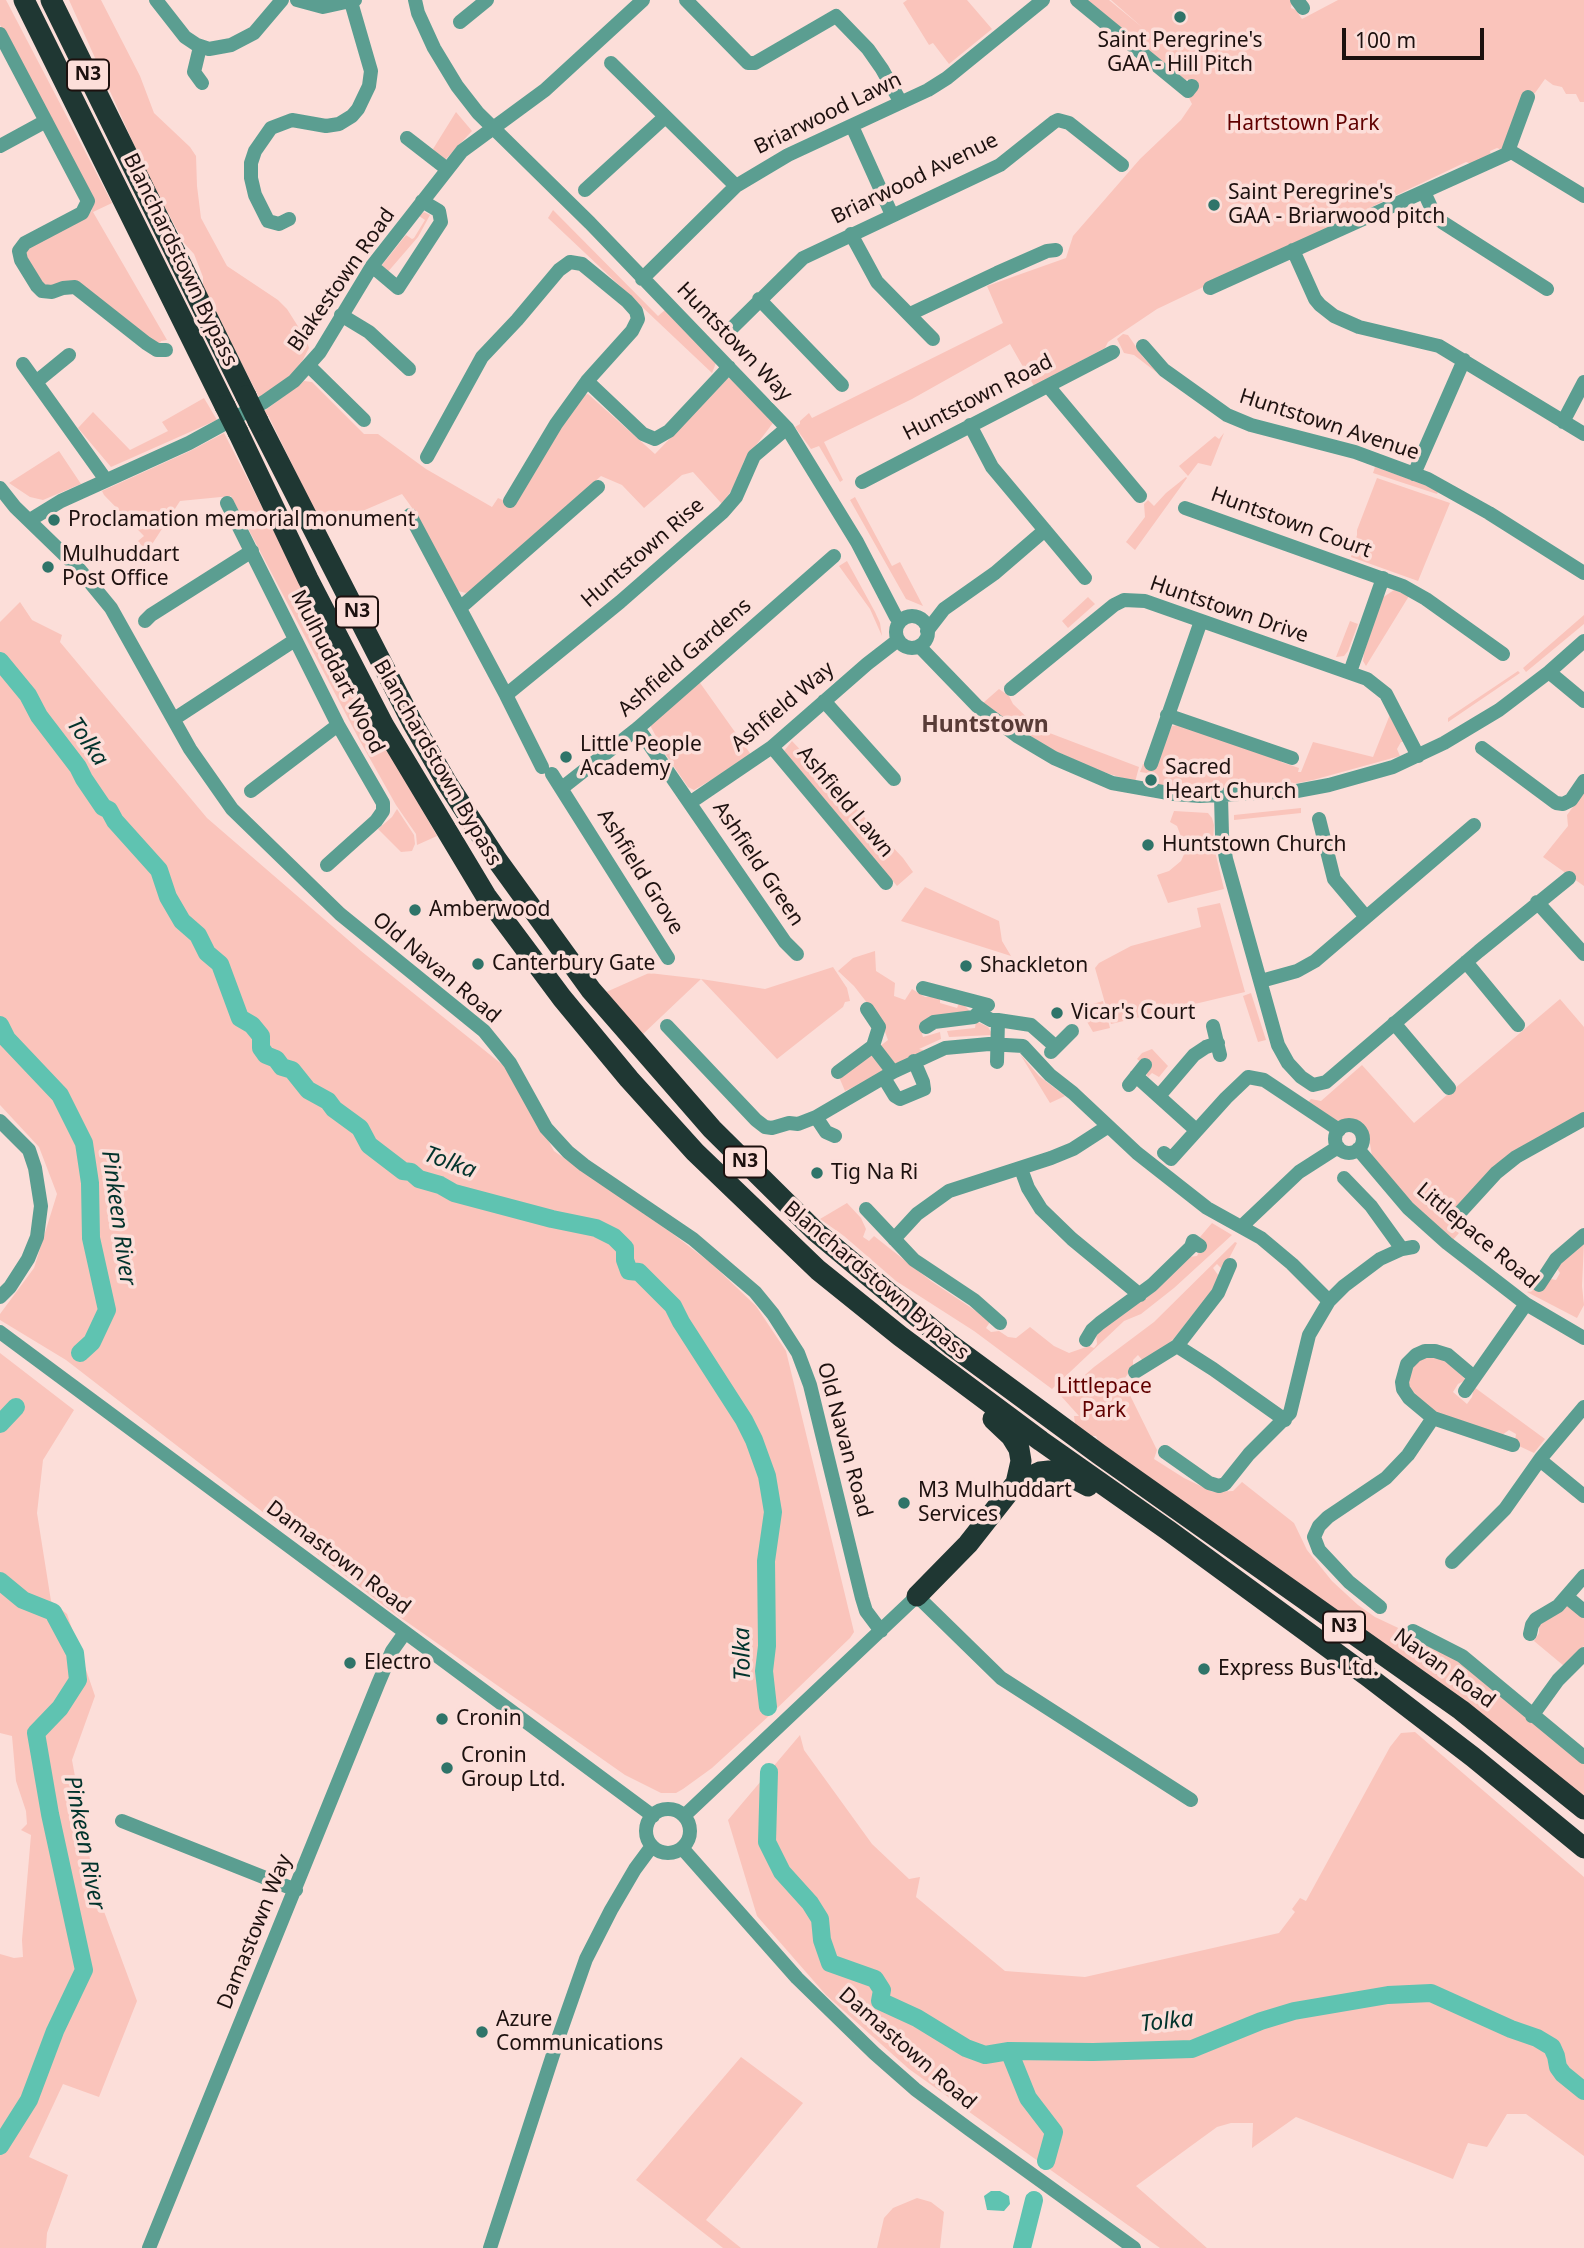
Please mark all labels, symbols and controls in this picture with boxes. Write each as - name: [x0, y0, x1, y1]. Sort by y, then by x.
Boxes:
- marker: Saint Peregrine's GAA - Hill Pitch: [1172, 9, 1188, 25]
- scale bar: [1346, 14, 1488, 58]
- text: 100 m: [1355, 26, 1416, 54]
- place label: Saint Peregrine's GAA - Hill Pitch: [1097, 28, 1263, 78]
- road number: N3: [67, 60, 109, 90]
- street label: Briarwood Lawn: [750, 67, 906, 161]
- park label: Hartstown Park: [1227, 111, 1379, 137]
- street label: Briarwood Avenue: [828, 128, 1002, 230]
- street label: Blanchardstown Bypass: [117, 149, 243, 371]
- place label: Saint Peregrine's GAA - Briarwood pitch: [1228, 180, 1445, 230]
- marker: Saint Peregrine's GAA - Briarwood pitch: [1206, 197, 1222, 213]
- street label: Blakestown Road: [283, 203, 401, 357]
- street label: Huntstown Way: [671, 277, 797, 407]
- street label: Huntstown Road: [899, 349, 1057, 447]
- street label: Huntstown Avenue: [1236, 384, 1422, 466]
- street label: Huntstown Court: [1207, 482, 1375, 564]
- street label: Huntstown Rise: [576, 493, 710, 613]
- place label: Proclamation memorial monument: [68, 507, 415, 533]
- marker: Proclamation memorial monument: [46, 512, 62, 528]
- place label: Mulhuddart Post Office: [62, 542, 179, 592]
- marker: Mulhuddart Post Office: [40, 559, 56, 575]
- street label: Huntstown Drive: [1146, 571, 1312, 649]
- street label: Mulhuddart Wood: [285, 586, 389, 758]
- street label: Ashfield Gardens: [613, 593, 757, 723]
- road number: N3: [336, 596, 378, 628]
- street label: Blanchardstown Bypass: [368, 655, 506, 871]
- street label: Ashfield Way: [727, 657, 839, 757]
- district label: Huntstown: [921, 711, 1049, 739]
- water label: Tolka: [60, 712, 114, 772]
- place label: Little People Academy: [580, 732, 702, 782]
- street label: Ashfield Lawn: [791, 741, 899, 863]
- marker: Little People Academy: [558, 749, 574, 765]
- place label: Sacred Heart Church: [1165, 755, 1296, 805]
- marker: Sacred Heart Church: [1143, 772, 1159, 788]
- street label: Ashfield Green: [707, 797, 809, 931]
- street label: Ashfield Grove: [591, 805, 689, 939]
- place label: Huntstown Church: [1162, 832, 1347, 858]
- marker: Huntstown Church: [1140, 837, 1156, 853]
- place label: Amberwood: [429, 897, 550, 923]
- marker: Amberwood: [407, 902, 423, 918]
- street label: Old Navan Road: [367, 907, 505, 1029]
- place label: Canterbury Gate: [492, 951, 655, 977]
- place label: Shackleton: [980, 953, 1088, 979]
- marker: Canterbury Gate: [470, 956, 486, 972]
- marker: Shackleton: [958, 958, 974, 974]
- place label: Vicar's Court: [1071, 1000, 1195, 1026]
- marker: Vicar's Court: [1049, 1005, 1065, 1021]
- water label: Tolka: [420, 1141, 480, 1185]
- road number: N3: [724, 1146, 766, 1178]
- water label: Pinkeen River: [95, 1149, 141, 1287]
- place label: Tig Na Ri: [831, 1160, 918, 1186]
- marker: Tig Na Ri: [809, 1165, 825, 1181]
- street label: Littlepace Road: [1411, 1178, 1543, 1294]
- street label: Blanchardstown Bypass: [778, 1196, 974, 1366]
- street label: Old Navan Road: [811, 1360, 877, 1520]
- park label: Littlepace Park: [1056, 1374, 1152, 1424]
- place label: M3 Mulhuddart Services: [918, 1478, 1072, 1528]
- marker: M3 Mulhuddart Services: [896, 1495, 912, 1511]
- street label: Damastown Road: [261, 1496, 415, 1620]
- road number: N3: [1323, 1611, 1365, 1642]
- street label: Navan Road: [1388, 1624, 1500, 1714]
- water label: Tolka: [729, 1627, 757, 1681]
- place label: Electro: [364, 1650, 432, 1676]
- marker: Electro: [342, 1655, 358, 1671]
- place label: Express Bus Ltd.: [1218, 1656, 1379, 1682]
- marker: Express Bus Ltd.: [1196, 1661, 1212, 1677]
- place label: Cronin: [456, 1706, 522, 1732]
- marker: Cronin: [434, 1711, 450, 1727]
- place label: Cronin Group Ltd.: [461, 1743, 566, 1793]
- marker: Cronin Group Ltd.: [439, 1760, 455, 1776]
- water label: Pinkeen River: [57, 1774, 111, 1912]
- street label: Damastown Way: [212, 1851, 298, 2013]
- street label: Damastown Road: [833, 1982, 981, 2116]
- water label: Tolka: [1139, 2005, 1195, 2039]
- place label: Azure Communications: [496, 2007, 663, 2057]
- marker: Azure Communications: [474, 2024, 490, 2040]

